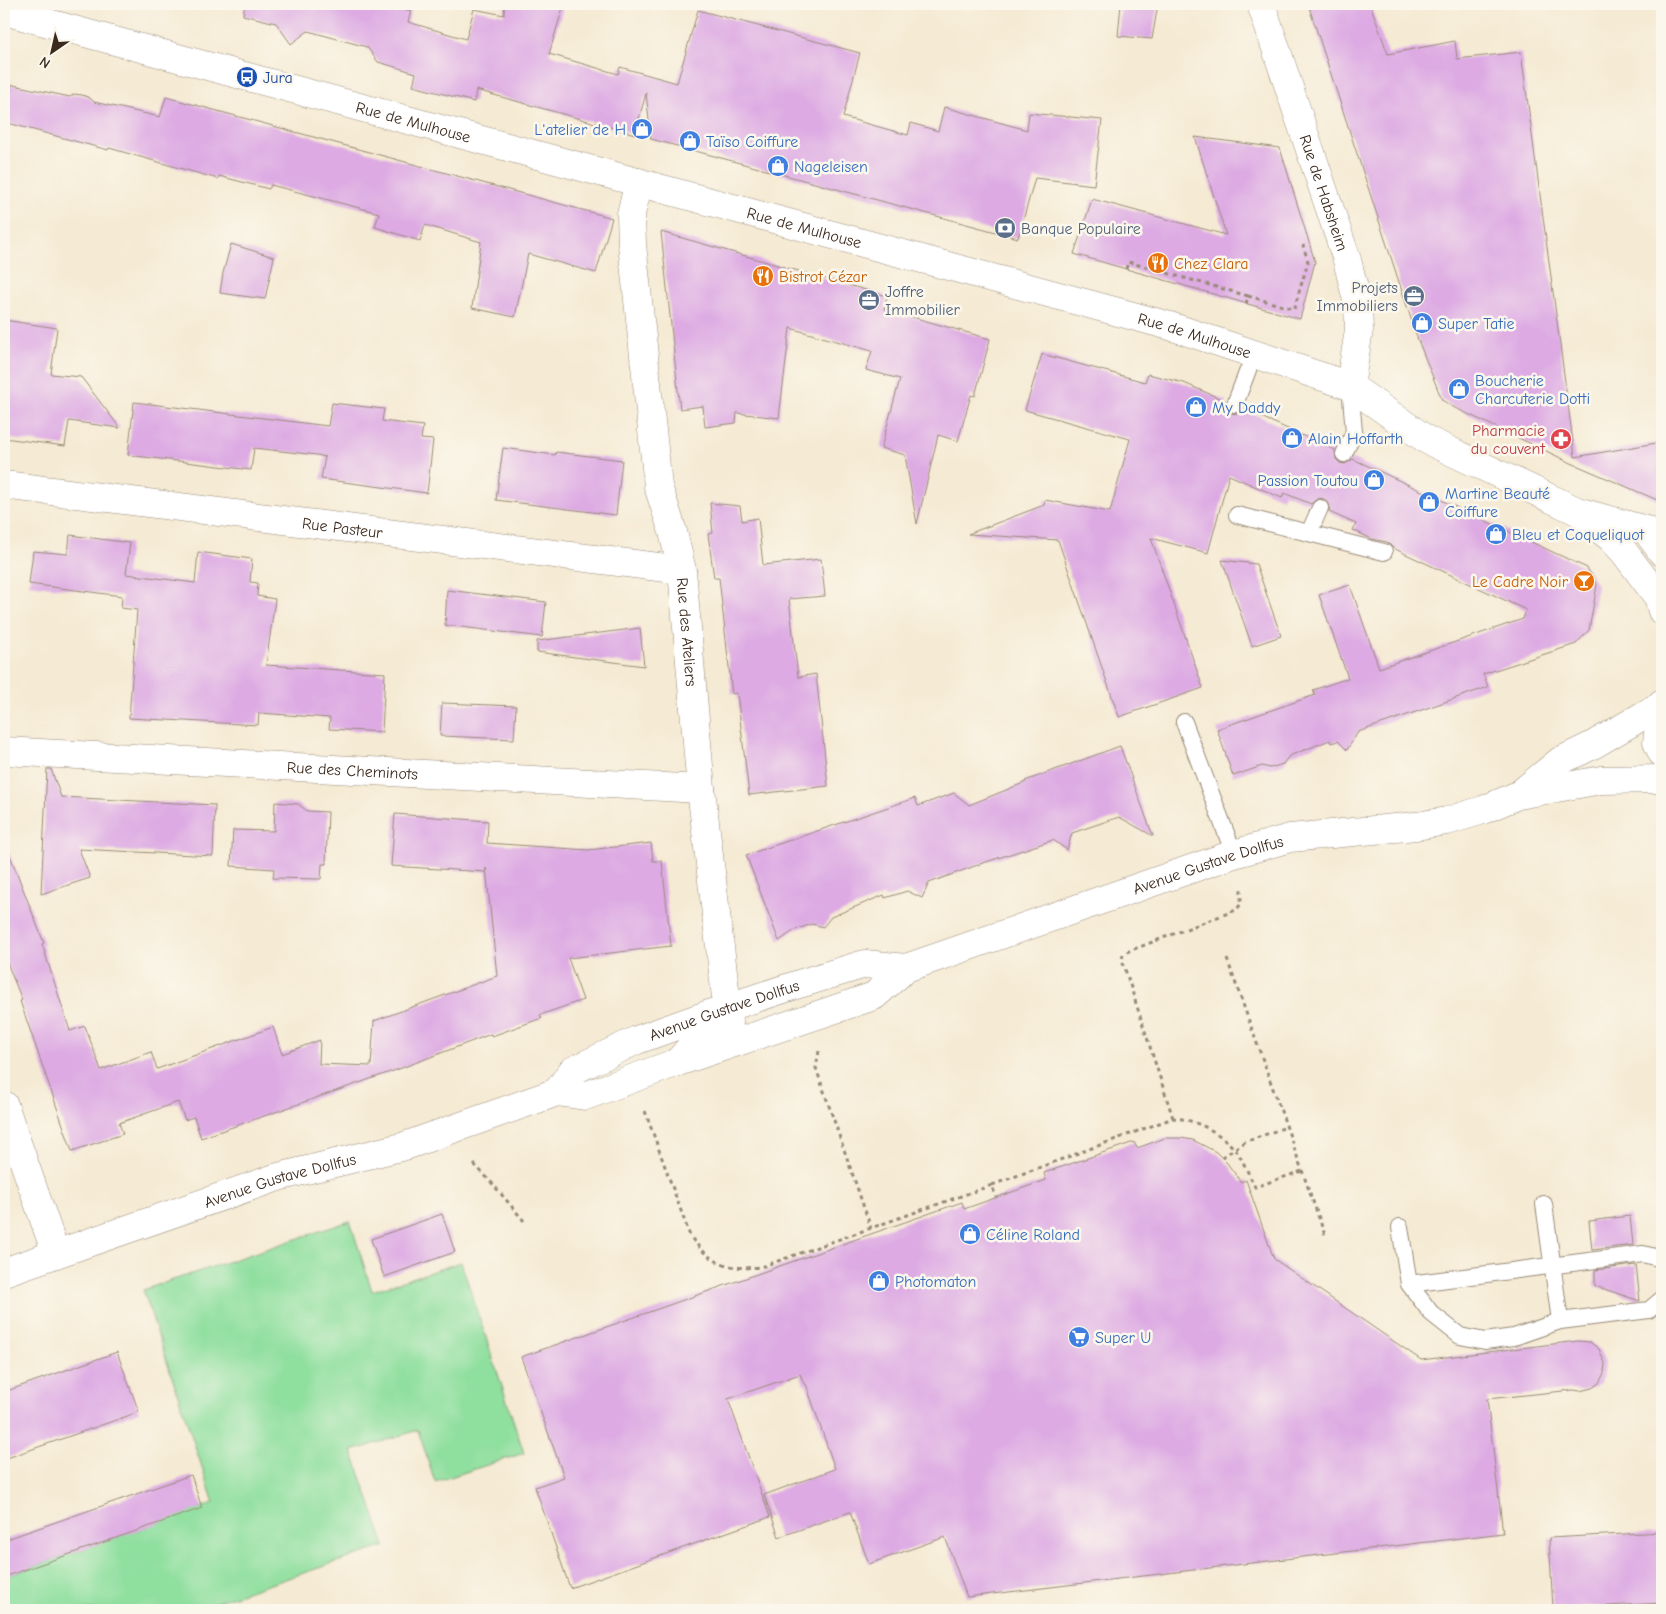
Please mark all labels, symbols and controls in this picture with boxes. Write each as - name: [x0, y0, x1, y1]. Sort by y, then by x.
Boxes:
- north arrow: [28, 28, 78, 78]
- text: N: [36, 53, 54, 72]
- bus stop icon: Jura: [235, 65, 259, 89]
- place label: Jura: [263, 69, 293, 87]
- street label: Rue de Mulhouse: [354, 98, 472, 147]
- shop icon: L'atelier de H: [630, 117, 654, 141]
- place label: L'atelier de H: [534, 121, 626, 139]
- shop icon: Taïso Coiffure: [678, 129, 702, 153]
- place label: Taïso Coiffure: [706, 133, 798, 151]
- street label: Rue de Habsheim: [1296, 133, 1351, 253]
- shop icon: Nageleisen: [766, 154, 790, 178]
- place label: Nageleisen: [794, 158, 868, 176]
- street label: Rue de Mulhouse: [745, 204, 863, 252]
- bank icon: Banque Populaire: [993, 216, 1017, 240]
- place label: Banque Populaire: [1021, 220, 1141, 238]
- restaurant icon: Chez Clara: [1146, 251, 1170, 275]
- place label: Chez Clara: [1174, 255, 1249, 273]
- restaurant icon: Bistrot Cézar: [751, 264, 775, 288]
- place label: Bistrot Cézar: [779, 268, 868, 286]
- place label: Projets Immobiliers: [1316, 279, 1398, 315]
- place label: Joffre Immobilier: [885, 283, 961, 319]
- office icon: Projets Immobiliers: [1402, 284, 1426, 308]
- office icon: Joffre Immobilier: [857, 288, 881, 312]
- street label: Rue de Mulhouse: [1136, 310, 1253, 362]
- shop icon: Super Tatie: [1410, 311, 1434, 335]
- place label: Super Tatie: [1438, 315, 1515, 333]
- place label: Boucherie Charcuterie Dotti: [1475, 372, 1590, 408]
- shop icon: Boucherie Charcuterie Dotti: [1447, 377, 1471, 401]
- shop icon: My Daddy: [1184, 395, 1208, 419]
- place label: My Daddy: [1212, 399, 1281, 417]
- place label: Pharmacie du couvent: [1471, 422, 1545, 458]
- shop icon: Alain Hoffarth: [1280, 426, 1304, 450]
- pharmacy icon: Pharmacie du couvent: [1549, 427, 1573, 451]
- place label: Alain Hoffarth: [1308, 430, 1403, 448]
- shop icon: Passion Toutou: [1362, 468, 1386, 492]
- place label: Passion Toutou: [1258, 472, 1358, 490]
- place label: Martine Beauté Coiffure: [1445, 485, 1550, 521]
- shop icon: Martine Beauté Coiffure: [1417, 490, 1441, 514]
- street label: Rue Pasteur: [301, 514, 384, 542]
- shop icon: Bleu et Coqueliquot: [1484, 522, 1508, 546]
- place label: Bleu et Coqueliquot: [1512, 526, 1645, 544]
- bar icon: Le Cadre Noir: [1572, 569, 1596, 593]
- place label: Le Cadre Noir: [1472, 573, 1569, 591]
- street label: Rue des Ateliers: [673, 577, 700, 688]
- street label: Rue des Cheminots: [286, 758, 419, 784]
- street label: Avenue Gustave Dollfus: [1131, 832, 1286, 898]
- street label: Avenue Gustave Dollfus: [647, 976, 802, 1045]
- street label: Avenue Gustave Dollfus: [202, 1150, 358, 1212]
- shop icon: Céline Roland: [958, 1222, 982, 1246]
- place label: Céline Roland: [986, 1226, 1080, 1244]
- shop icon: Photomaton: [867, 1269, 891, 1293]
- place label: Photomaton: [895, 1273, 976, 1291]
- supermarket icon: Super U: [1067, 1325, 1091, 1349]
- place label: Super U: [1095, 1329, 1151, 1347]

